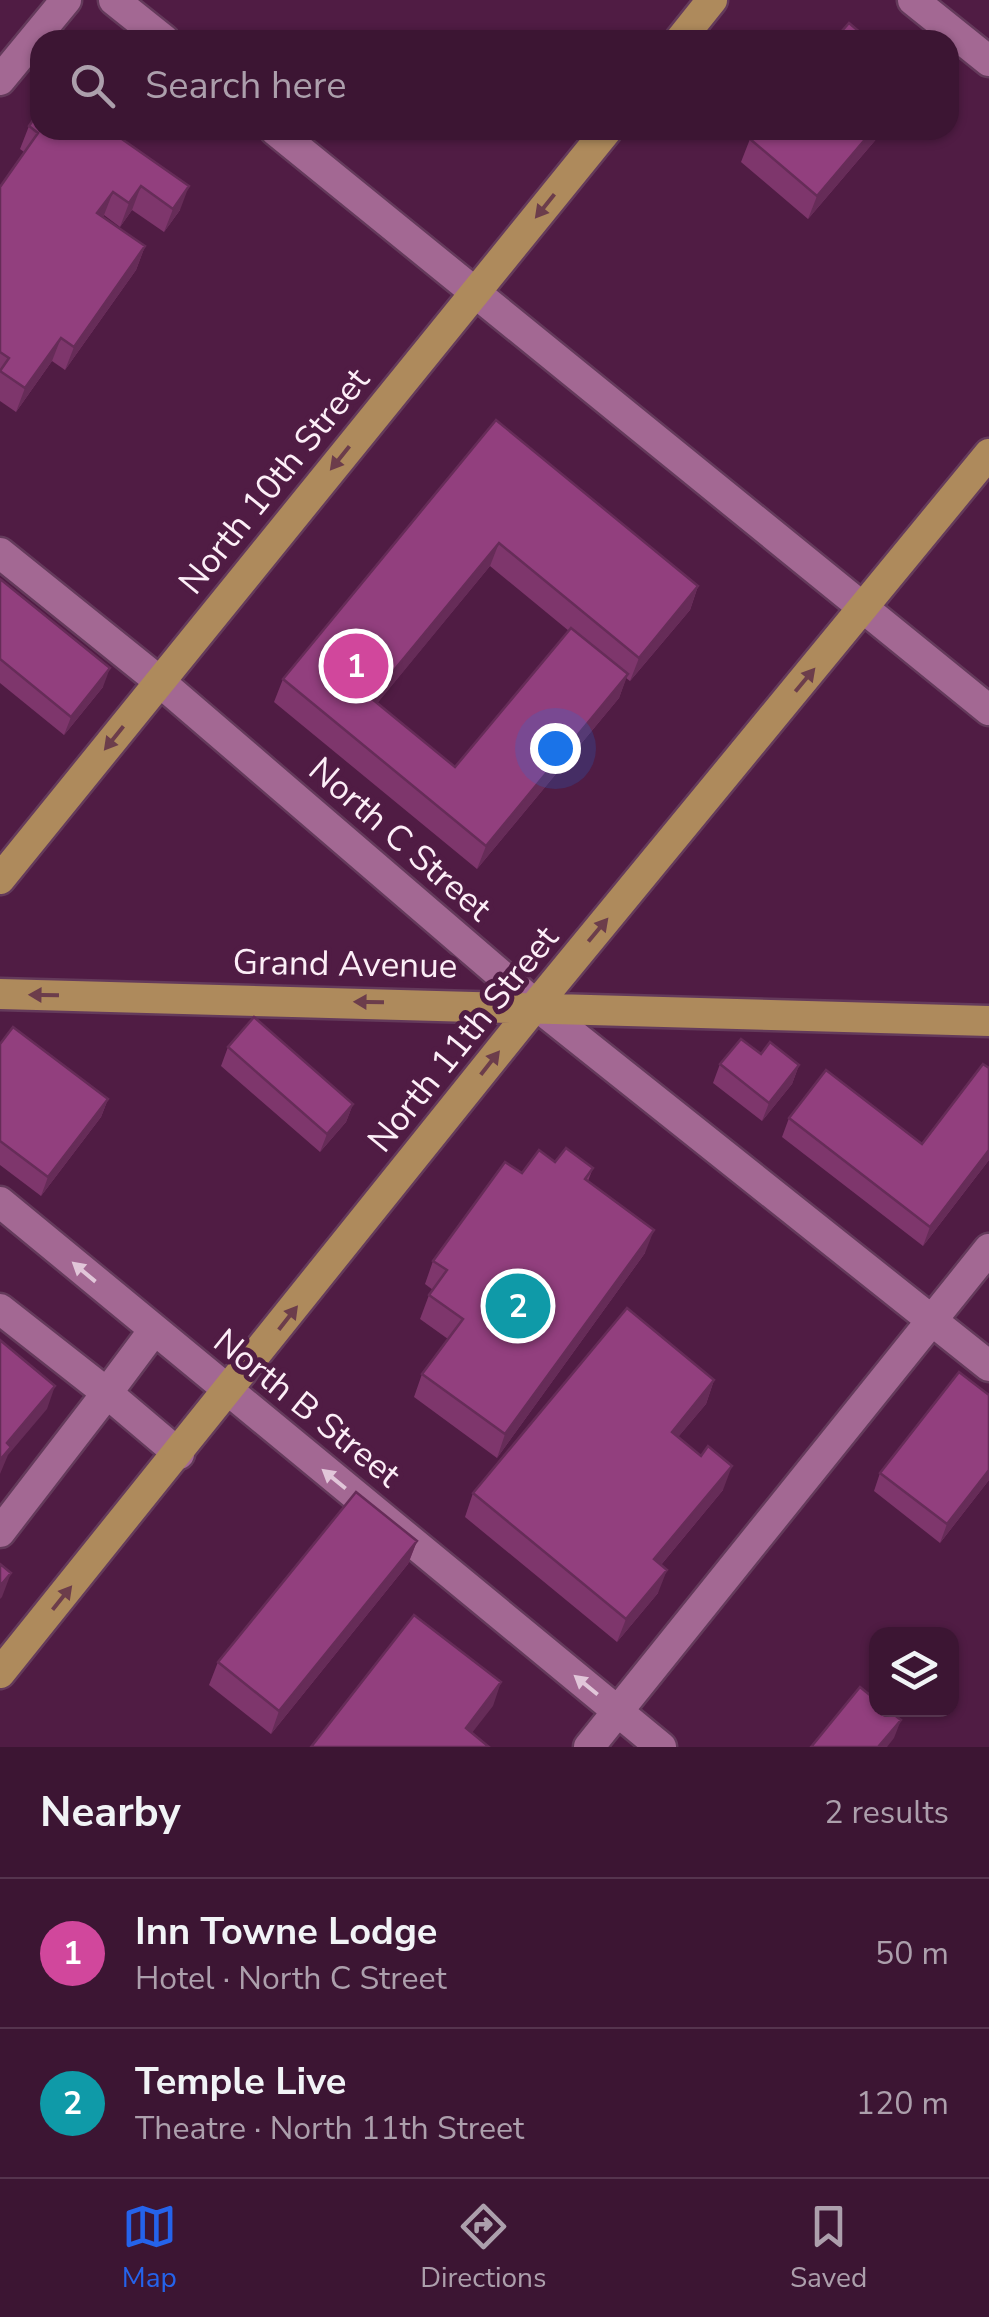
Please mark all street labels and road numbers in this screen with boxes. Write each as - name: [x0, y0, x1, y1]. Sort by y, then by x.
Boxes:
- street label: North 10th Street: [168, 357, 380, 604]
- street label: North C Street: [299, 746, 502, 932]
- street label: North 11th Street: [357, 915, 569, 1162]
- street label: Grand Avenue: [232, 939, 458, 989]
- street label: North B Street: [204, 1318, 411, 1499]

